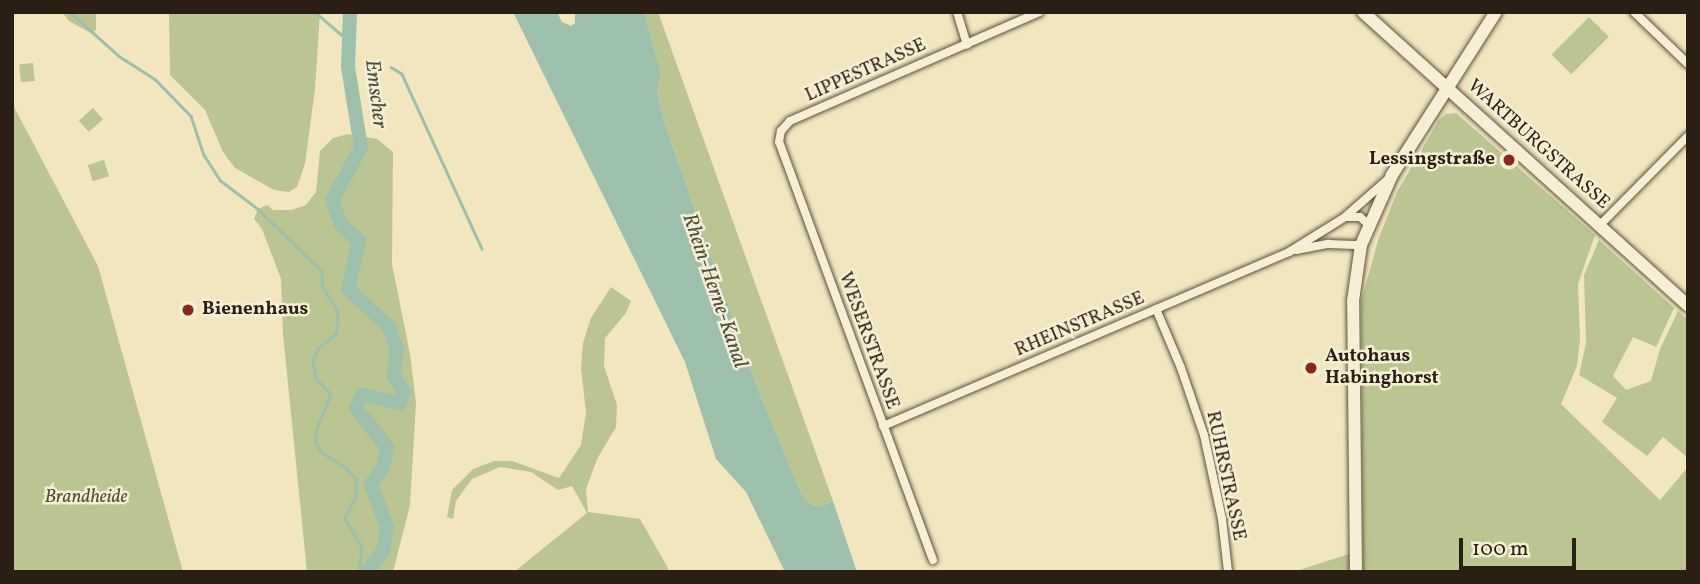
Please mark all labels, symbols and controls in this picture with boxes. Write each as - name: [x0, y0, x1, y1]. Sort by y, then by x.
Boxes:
- street label: LIPPESTRASSE: [802, 34, 930, 108]
- water label: Emscher: [358, 58, 392, 130]
- street label: WARTBURGSTRASSE: [1462, 75, 1614, 215]
- place label: Lessingstraße: [1369, 149, 1495, 171]
- marker: Lessingstraße: [1501, 152, 1517, 168]
- water label: Rhein-Herne-Kanal: [676, 210, 752, 372]
- street label: WESERSTRASSE: [833, 269, 903, 413]
- street label: RHEINSTRASSE: [1012, 287, 1148, 363]
- place label: Bienenhaus: [202, 299, 308, 321]
- marker: Bienenhaus: [180, 302, 196, 318]
- place label: Autohaus Habinghorst: [1325, 346, 1439, 390]
- marker: Autohaus Habinghorst: [1303, 360, 1319, 376]
- street label: RUHRSTRASSE: [1200, 409, 1250, 543]
- park label: Brandheide: [44, 487, 128, 509]
- scale bar: [1462, 524, 1579, 568]
- text: 100 m: [1472, 535, 1529, 564]

